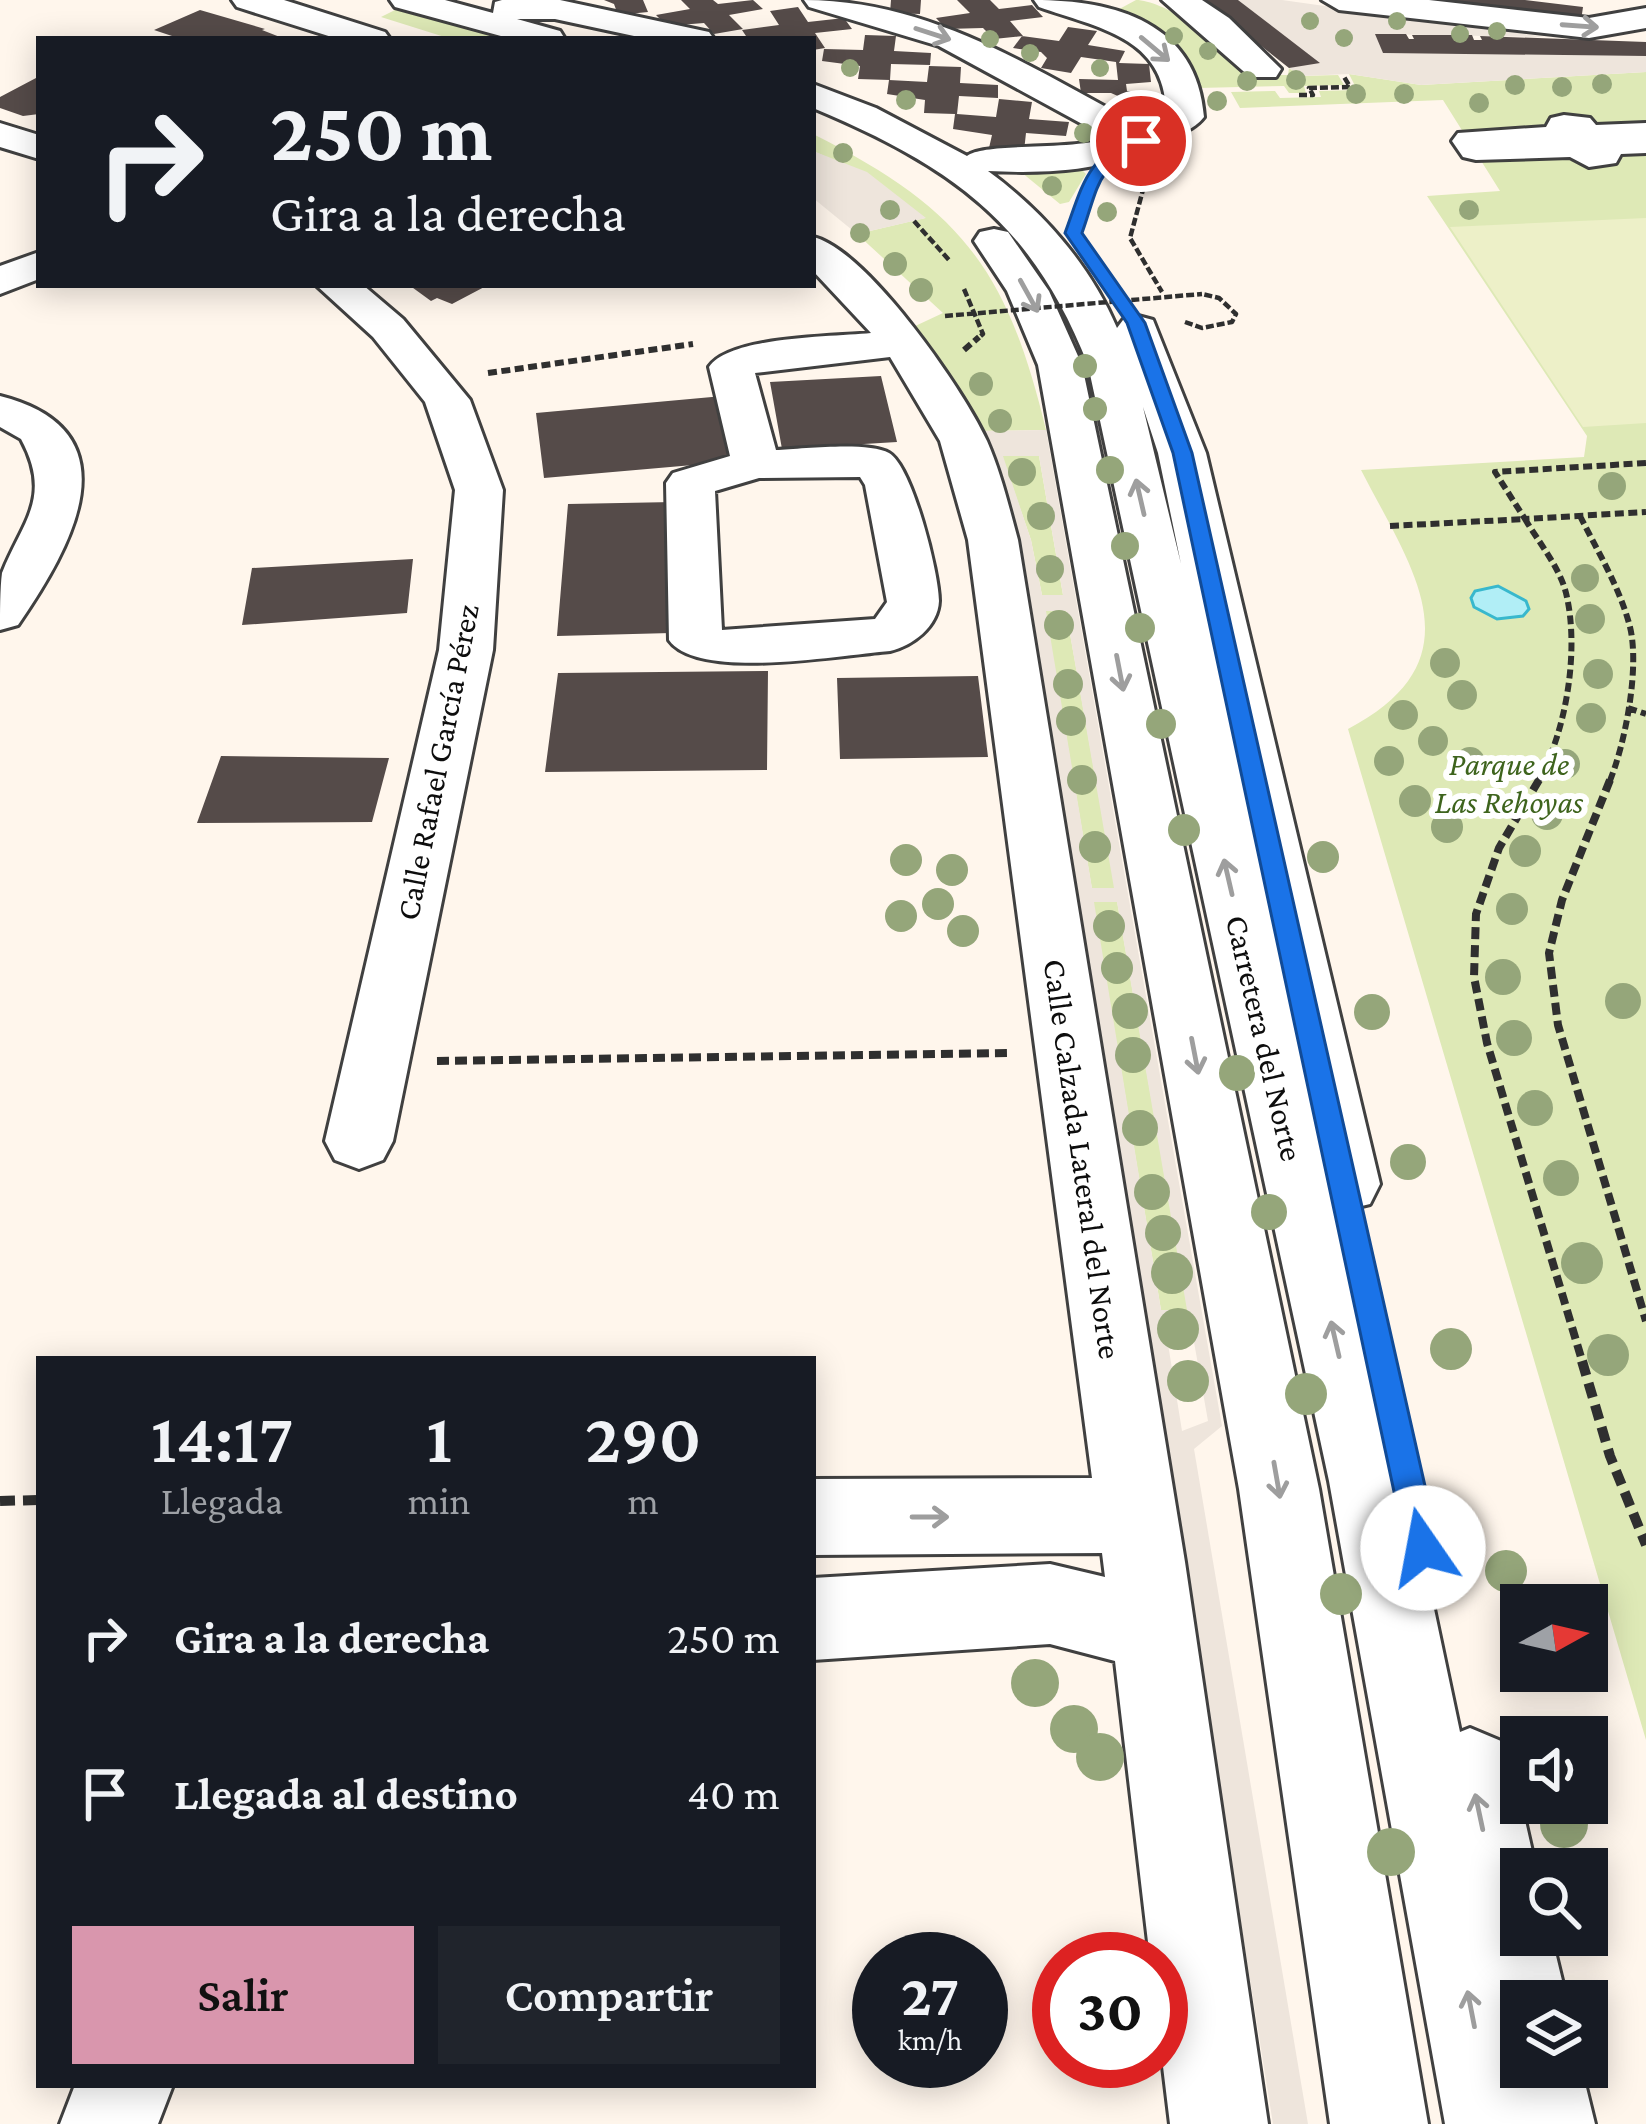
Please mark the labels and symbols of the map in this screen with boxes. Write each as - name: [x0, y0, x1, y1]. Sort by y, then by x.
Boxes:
- one-way arrow: [1560, 15, 1599, 38]
- one-way arrow: [913, 25, 951, 47]
- one-way arrow: [1139, 35, 1171, 62]
- pin: [1090, 90, 1192, 192]
- one-way arrow: [1018, 277, 1041, 312]
- one-way arrow: [1128, 479, 1150, 517]
- street label: Calle Rafael García Pérez: [388, 601, 486, 923]
- one-way arrow: [1110, 653, 1132, 692]
- park label: Parque de Las Rehoyas: [1435, 745, 1584, 820]
- one-way arrow: [1216, 859, 1238, 897]
- street label: Carretera del Norte: [1219, 912, 1311, 1164]
- street label: Calle Calzada Lateral del Norte: [1037, 957, 1129, 1361]
- one-way arrow: [1185, 1035, 1207, 1074]
- one-way arrow: [1323, 1321, 1345, 1359]
- one-way arrow: [1267, 1460, 1289, 1499]
- position arrow: [1360, 1485, 1486, 1611]
- one-way arrow: [910, 1506, 949, 1529]
- north arrow: [1500, 1584, 1608, 1692]
- one-way arrow: [1467, 1794, 1489, 1833]
- speed limit sign: 30: [1032, 1932, 1188, 2088]
- one-way arrow: [1459, 1991, 1481, 2030]

